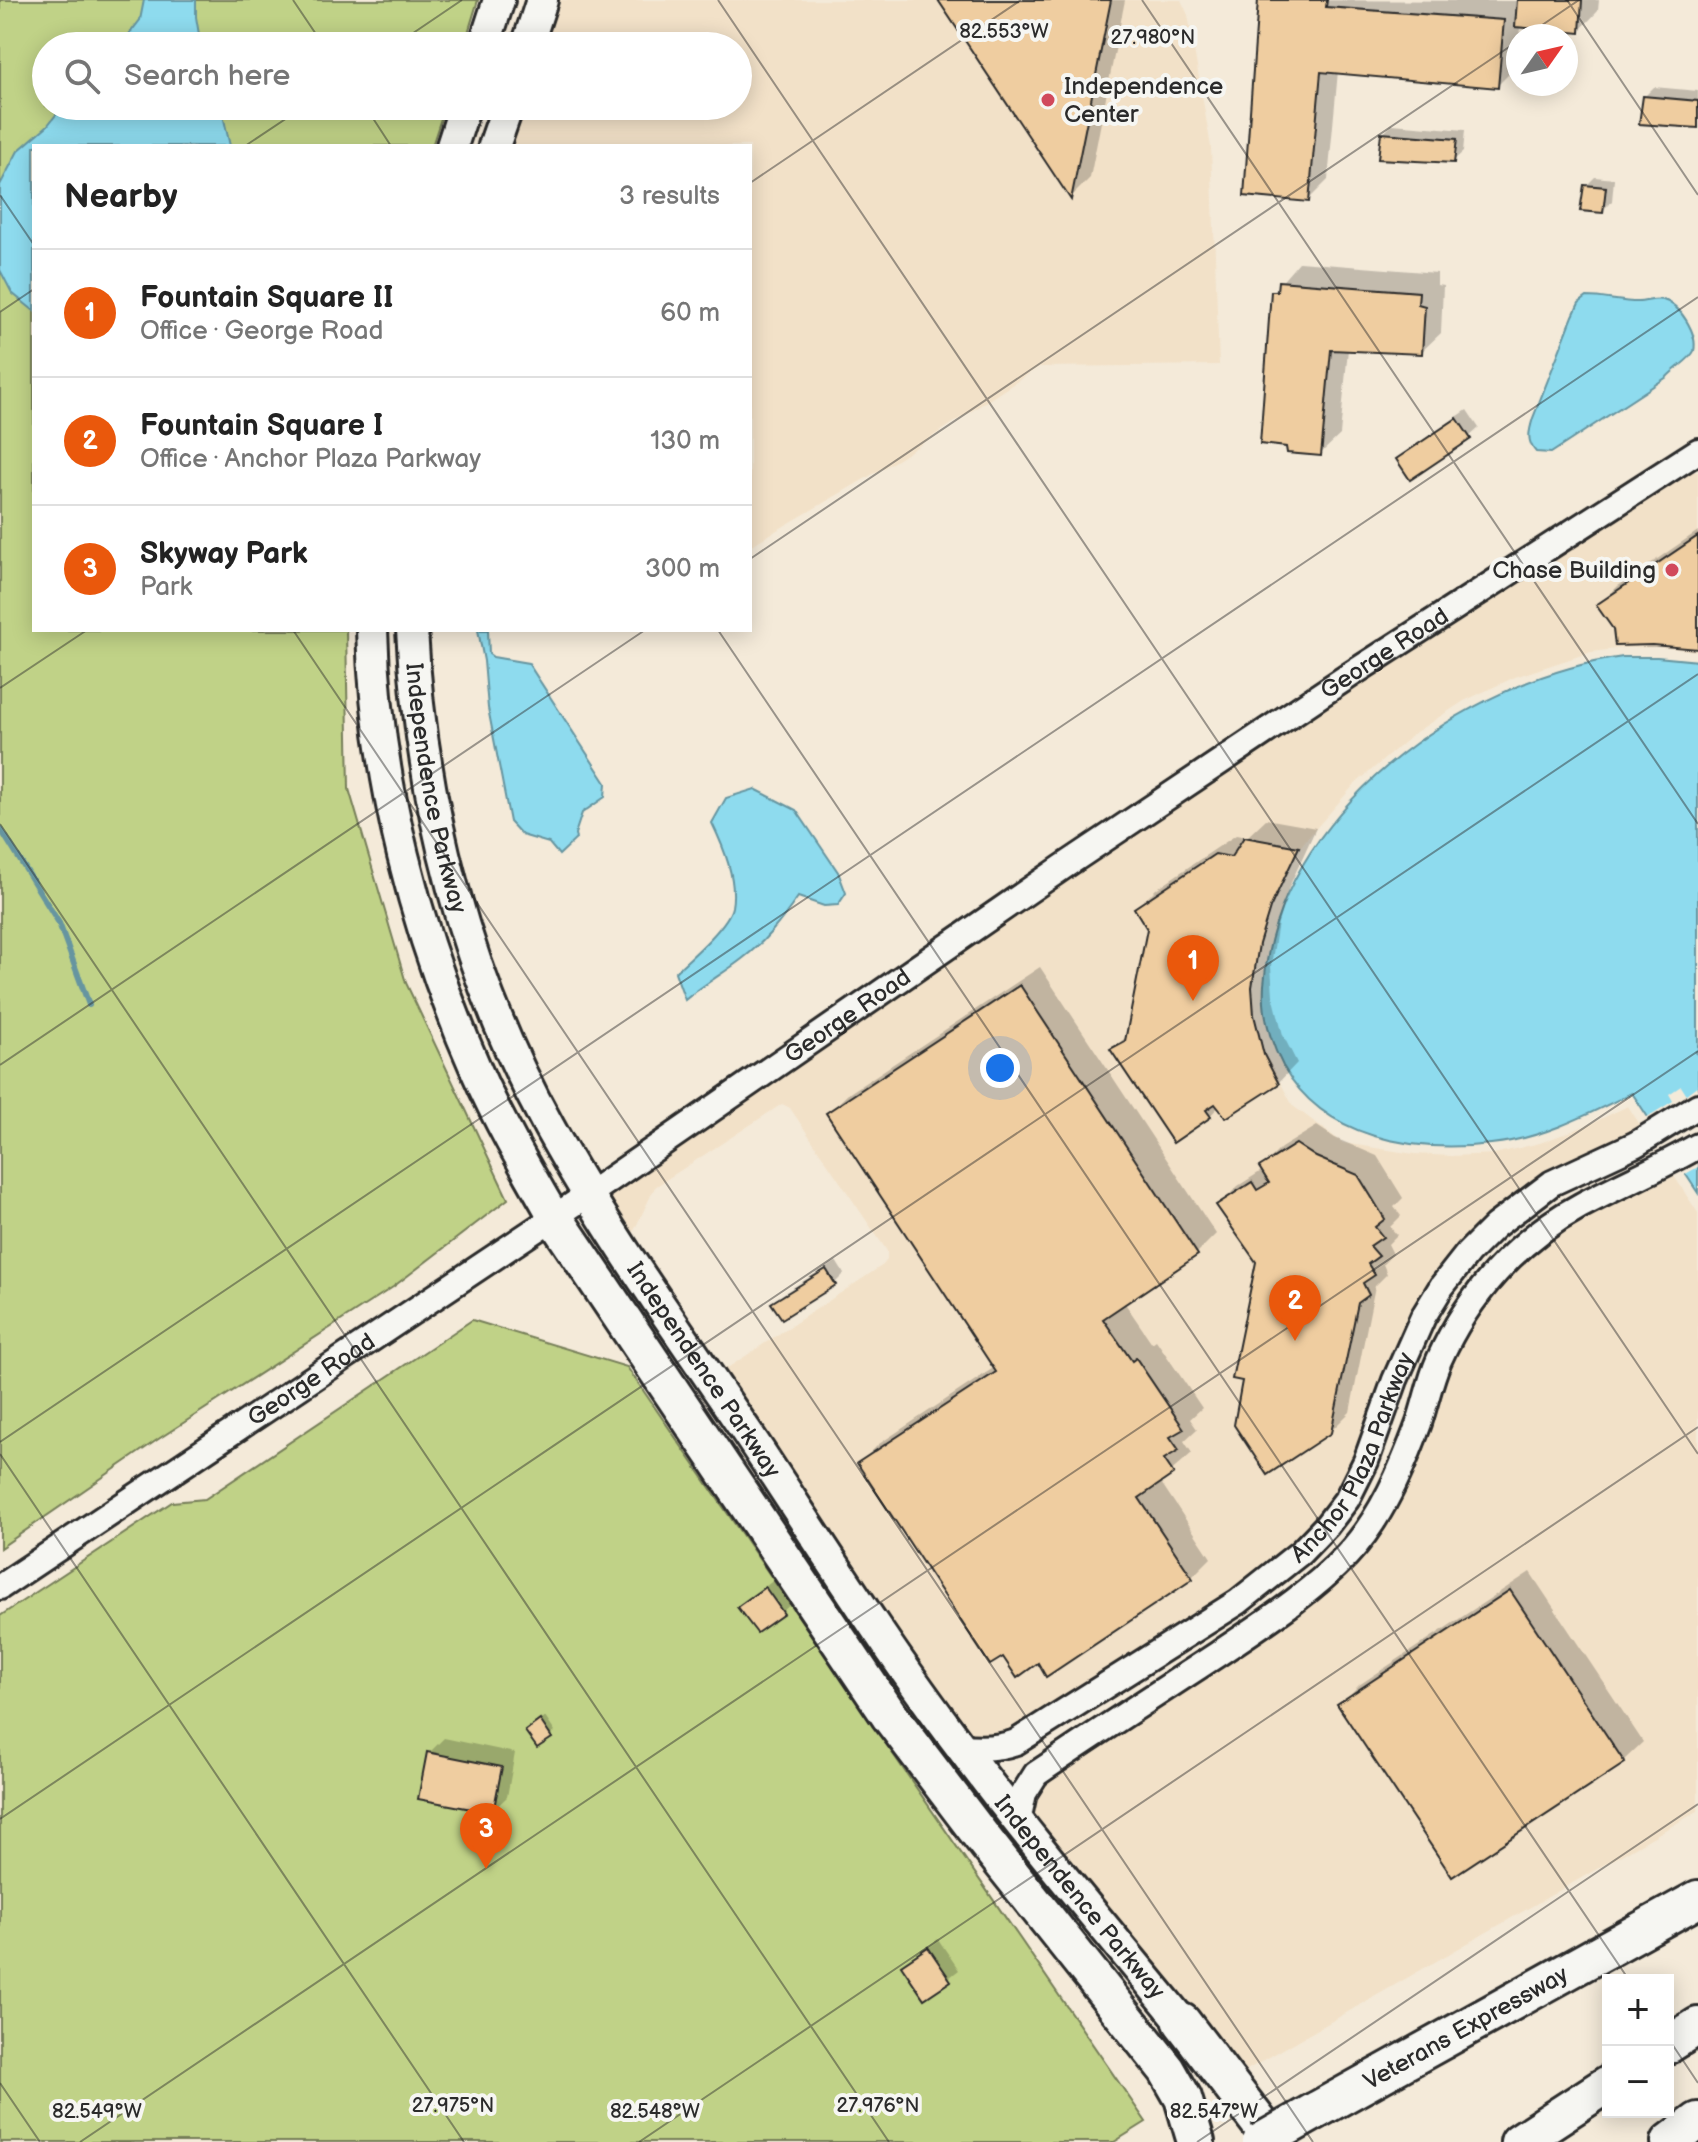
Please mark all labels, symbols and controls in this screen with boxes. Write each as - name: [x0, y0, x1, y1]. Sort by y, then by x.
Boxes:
- text: 82.553°W: [959, 20, 1049, 44]
- north arrow: [1506, 24, 1578, 96]
- text: 27.980°N: [1111, 26, 1195, 50]
- search box: [32, 32, 752, 120]
- icon: search: [60, 54, 104, 98]
- text: Search here: [124, 58, 290, 94]
- place label: Independence Center: [1064, 72, 1223, 129]
- marker: Independence Center: [1039, 91, 1057, 109]
- text: Nearby: [64, 176, 178, 217]
- text: 3 results: [619, 181, 720, 212]
- text: Fountain Square II: [140, 280, 394, 316]
- text: 1: [85, 298, 95, 329]
- text: 60 m: [660, 298, 720, 329]
- text: Office · George Road: [140, 316, 383, 347]
- text: Fountain Square I: [140, 408, 383, 444]
- text: 2: [82, 426, 98, 457]
- text: 130 m: [650, 426, 720, 457]
- text: Office · Anchor Plaza Parkway: [140, 444, 481, 475]
- text: Skyway Park: [140, 536, 308, 572]
- text: 3: [82, 554, 98, 585]
- text: 300 m: [645, 554, 720, 585]
- place label: Chase Building: [1492, 556, 1656, 585]
- marker: Chase Building: [1663, 561, 1681, 579]
- text: Park: [140, 572, 192, 603]
- street label: George Road: [1315, 601, 1454, 705]
- street label: Independence Parkway: [400, 662, 474, 917]
- pin: 1: [1167, 935, 1219, 1001]
- street label: George Road: [779, 962, 916, 1069]
- your location: [980, 1048, 1020, 1088]
- street label: Independence Parkway: [621, 1256, 787, 1483]
- pin: 2: [1269, 1275, 1321, 1341]
- street label: George Road: [242, 1327, 380, 1432]
- street label: Anchor Plaza Parkway: [1285, 1348, 1420, 1569]
- street label: Independence Parkway: [988, 1789, 1172, 2005]
- pin: 3: [460, 1803, 512, 1869]
- street label: Veterans Expressway: [1358, 1959, 1573, 2096]
- map controls: [1602, 1974, 1674, 2118]
- button: +: [1602, 1974, 1674, 2046]
- button: −: [1602, 2046, 1674, 2118]
- text: 27.975°N: [412, 2094, 494, 2118]
- text: 27.976°N: [837, 2094, 919, 2118]
- text: 82.549°W: [52, 2100, 142, 2124]
- text: 82.548°W: [610, 2100, 700, 2124]
- text: 82.547°W: [1170, 2100, 1258, 2124]

